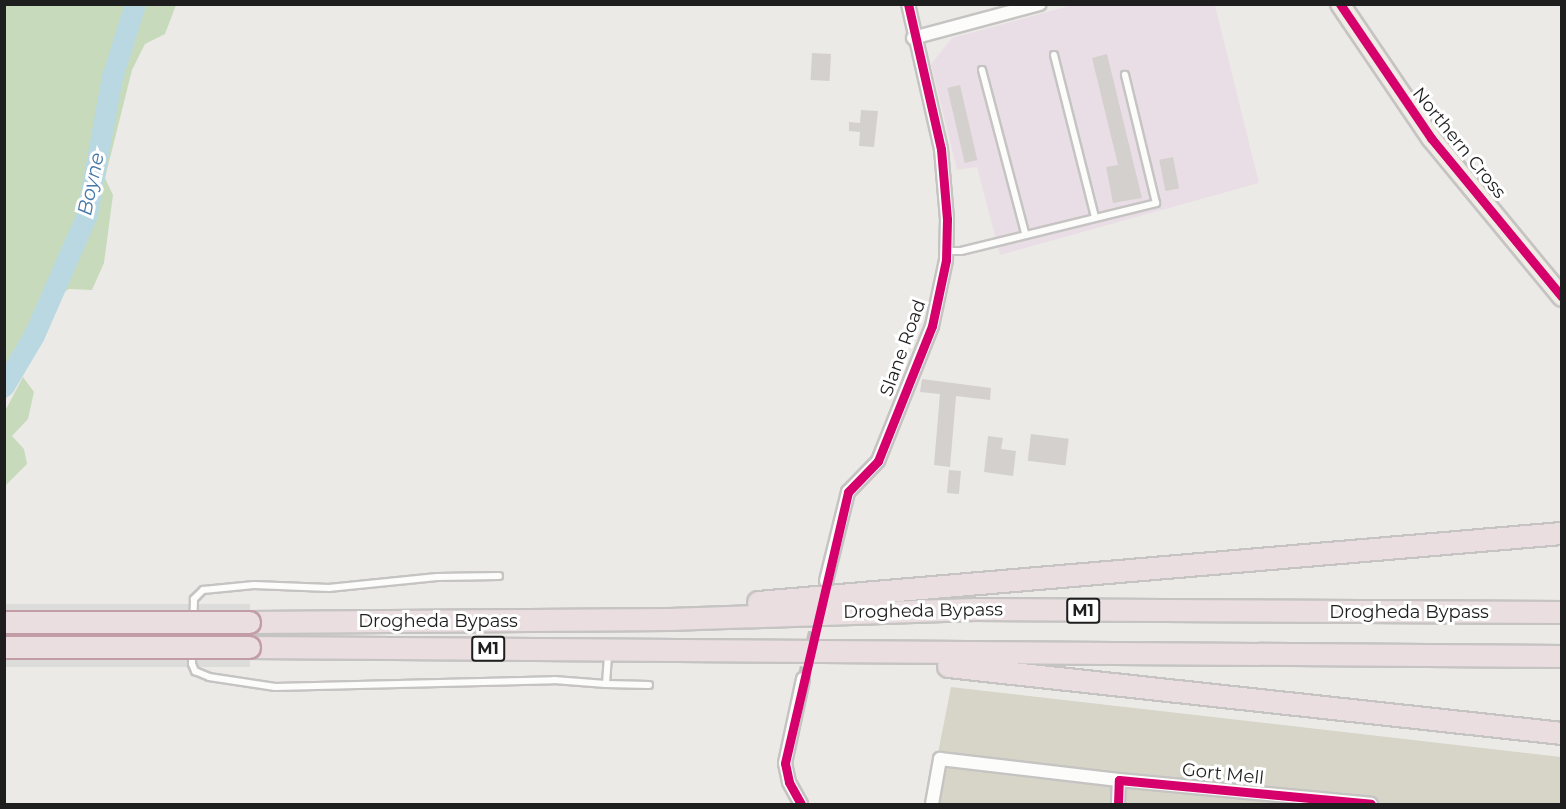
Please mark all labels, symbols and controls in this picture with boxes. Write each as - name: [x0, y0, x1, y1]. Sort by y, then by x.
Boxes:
- street label: Northern Cross: [1408, 83, 1510, 203]
- water label: Boyne: [73, 150, 109, 218]
- street label: Slane Road: [876, 297, 930, 399]
- road number: M1: [1065, 598, 1101, 624]
- street label: Drogheda Bypass: [843, 599, 1003, 623]
- street label: Drogheda Bypass: [1329, 601, 1489, 623]
- street label: Drogheda Bypass: [358, 610, 518, 632]
- road number: M1: [470, 636, 506, 662]
- street label: Gort Mell: [1181, 759, 1265, 789]

